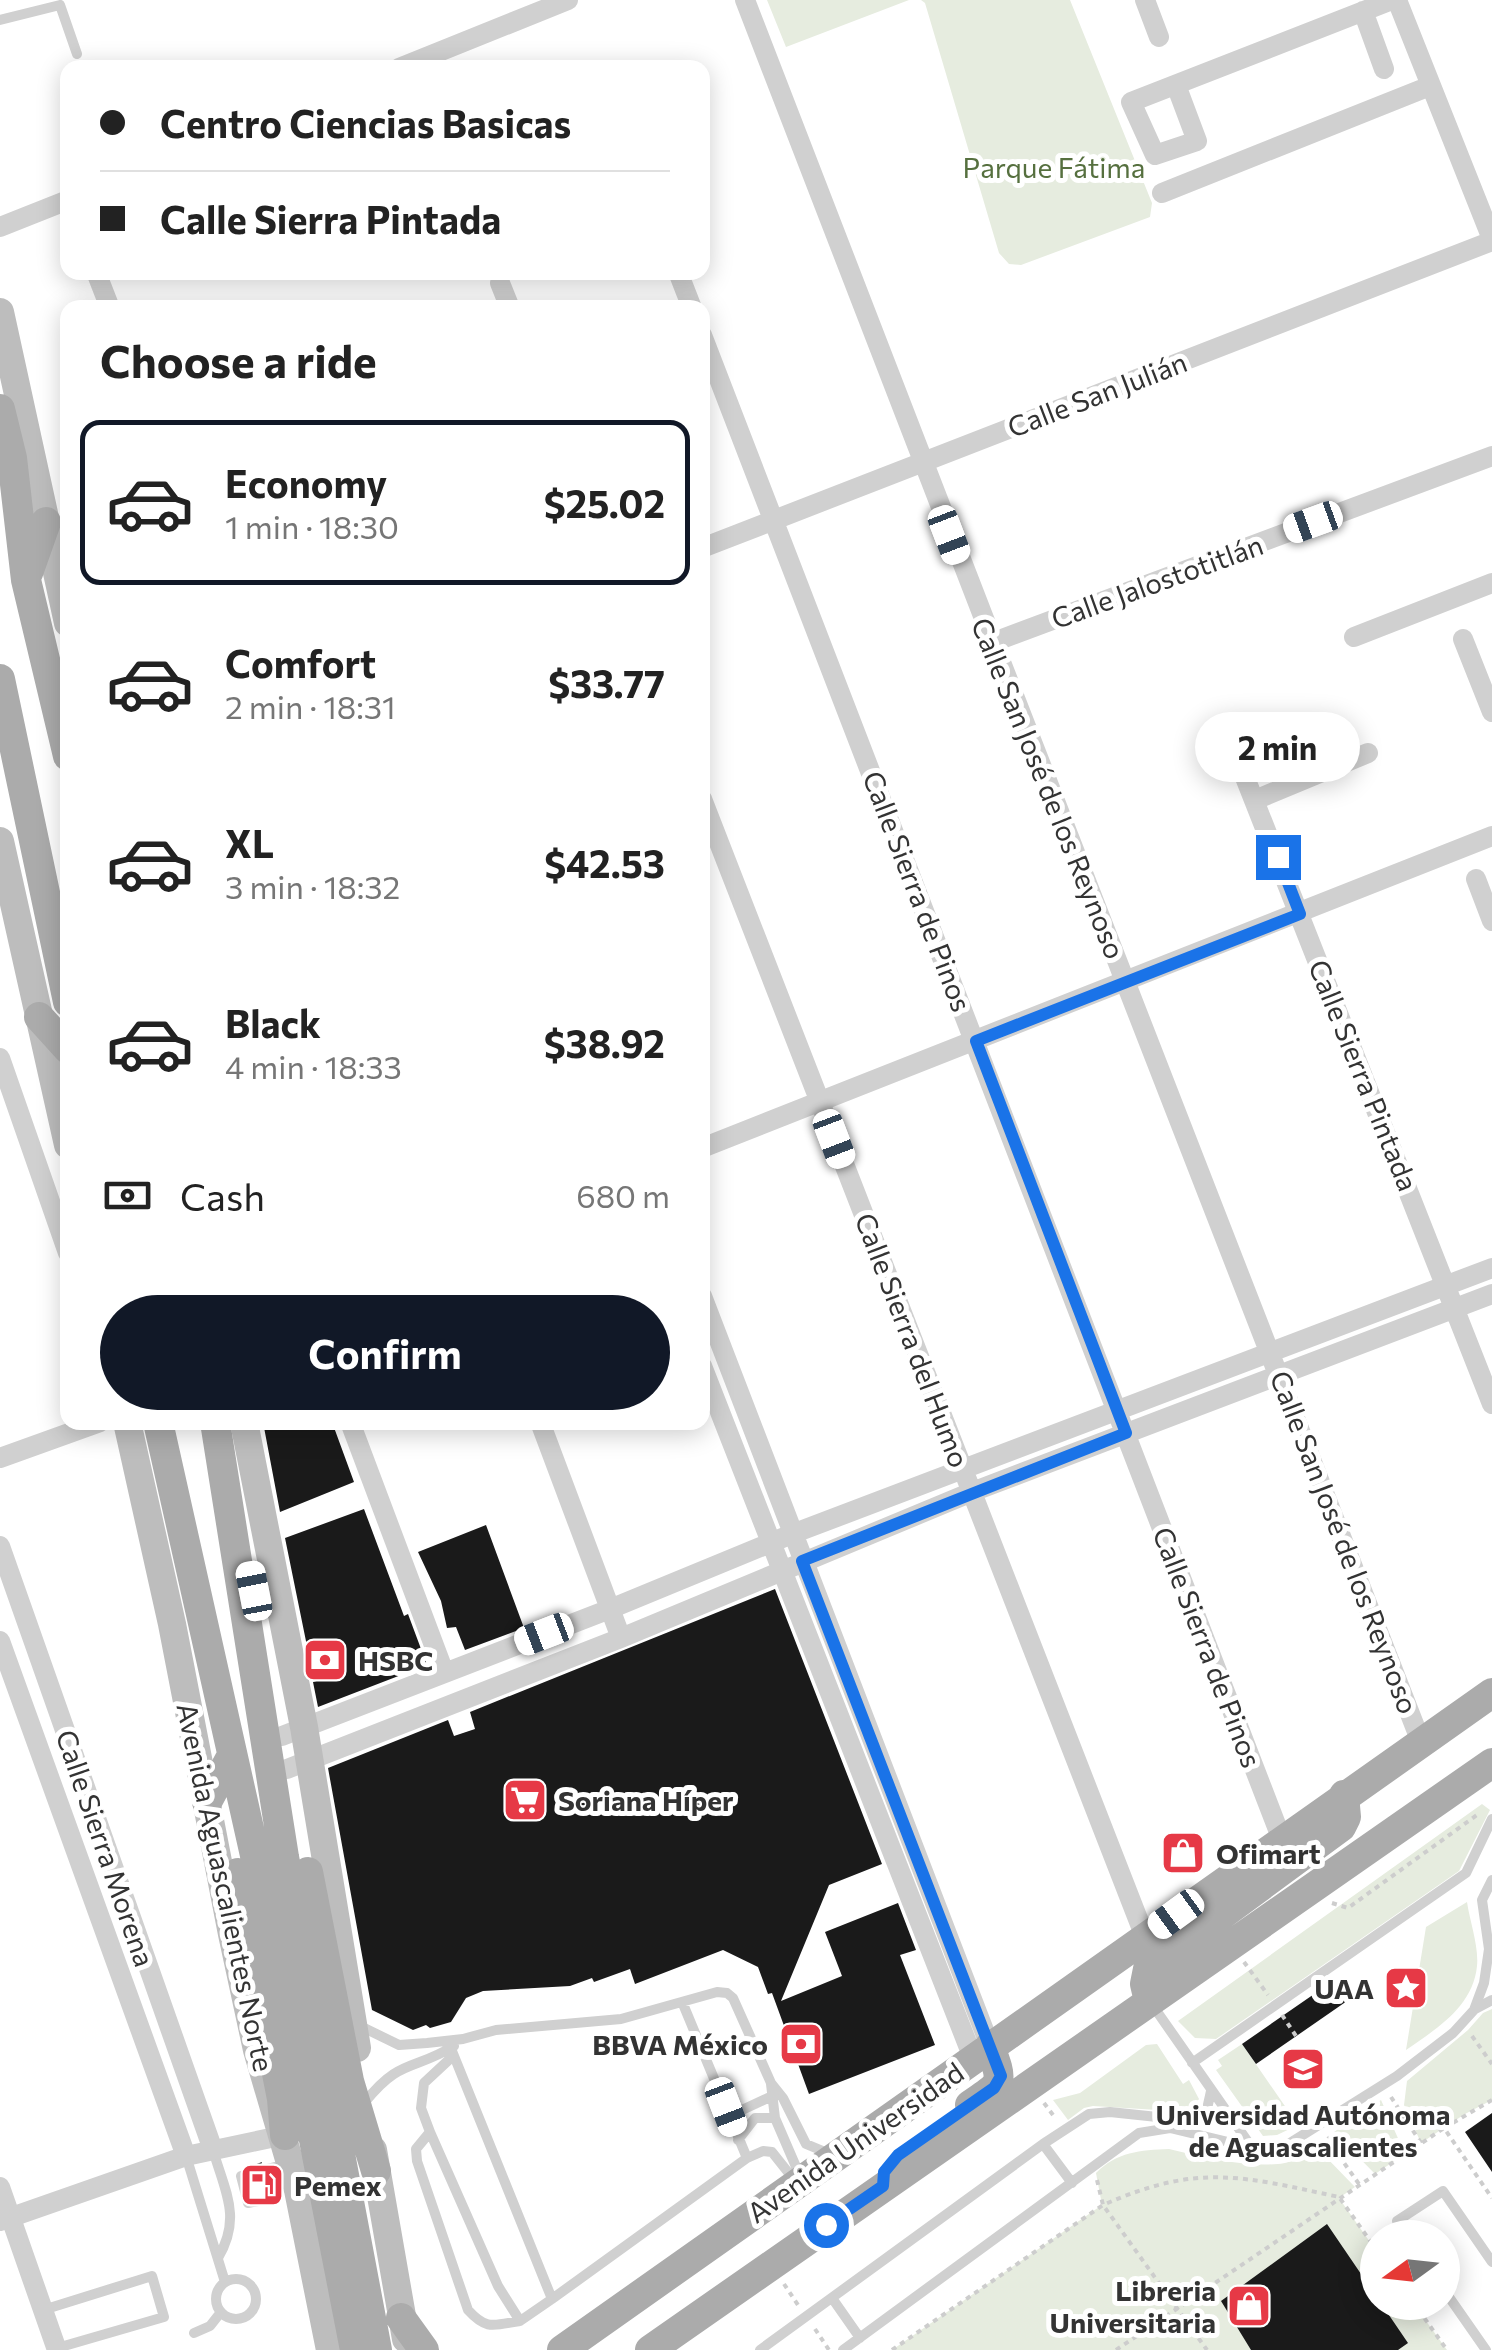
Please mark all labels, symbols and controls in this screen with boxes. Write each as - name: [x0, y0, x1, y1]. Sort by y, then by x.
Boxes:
- text: Centro Ciencias Basicas: [160, 99, 571, 146]
- park label: Parque Fátima: [963, 150, 1145, 184]
- text: Calle Sierra Pintada: [160, 195, 501, 242]
- text: Choose a ride: [100, 332, 377, 387]
- street label: Calle San Julián: [1003, 344, 1191, 444]
- icon: car: [105, 458, 195, 548]
- text: Economy: [225, 459, 387, 506]
- text: $25.02: [544, 479, 665, 526]
- car: [1280, 498, 1346, 546]
- car: [924, 502, 974, 568]
- text: 1 min · 18:30: [225, 506, 399, 546]
- street label: Calle Jalostotitlán: [1046, 527, 1268, 635]
- street label: Calle San José de los Reynoso: [965, 613, 1133, 963]
- icon: car: [105, 638, 195, 728]
- text: Comfort: [225, 639, 376, 686]
- text: $33.77: [548, 659, 665, 706]
- text: 2 min · 18:31: [225, 686, 396, 726]
- callout: 2 min: [1196, 712, 1360, 782]
- text: 2 min: [1238, 727, 1317, 767]
- street label: Calle Sierra de Pinos: [856, 766, 980, 1016]
- icon: car: [105, 818, 195, 908]
- text: XL: [225, 819, 274, 866]
- route end: [1256, 835, 1301, 880]
- text: $42.53: [544, 839, 665, 886]
- text: 3 min · 18:32: [225, 866, 400, 906]
- street label: Calle Sierra Pintada: [1302, 954, 1426, 1196]
- icon: car: [105, 998, 195, 1088]
- text: Black: [225, 999, 321, 1046]
- text: $38.92: [544, 1019, 665, 1066]
- text: 4 min · 18:33: [225, 1046, 402, 1086]
- car: [809, 1106, 859, 1172]
- icon: cash: [100, 1168, 155, 1223]
- text: Cash: [180, 1172, 265, 1219]
- text: 680 m: [576, 1175, 670, 1215]
- street label: Calle Sierra del Humo: [849, 1208, 977, 1472]
- button: Confirm: [100, 1295, 670, 1410]
- street label: Calle San José de los Reynoso: [1264, 1366, 1426, 1718]
- street label: Calle Sierra de Pinos: [1146, 1522, 1270, 1772]
- car: [234, 1559, 274, 1623]
- car: [511, 1609, 577, 1659]
- bank icon: HSBC: [302, 1637, 348, 1683]
- place label: HSBC: [358, 1643, 434, 1677]
- street label: Avenida Aguascalientes Norte: [170, 1700, 282, 2074]
- street label: Calle Sierra Morena: [50, 1725, 162, 1971]
- supermarket icon: Soriana Híper: [502, 1777, 548, 1823]
- place label: Soriana Híper: [558, 1783, 734, 1817]
- shop icon: Ofimart: [1160, 1830, 1206, 1876]
- place label: Ofimart: [1216, 1836, 1321, 1870]
- car: [1143, 1884, 1209, 1944]
- place icon: UAA: [1383, 1965, 1429, 2011]
- place label: UAA: [1314, 1971, 1374, 2005]
- bank icon: BBVA México: [778, 2021, 824, 2067]
- place label: BBVA México: [592, 2027, 768, 2061]
- school or university icon: Universidad Autónoma de Aguascalientes: [1280, 2046, 1326, 2092]
- street label: Avenida Universidad: [740, 2055, 970, 2229]
- car: [701, 2074, 751, 2140]
- place label: Universidad Autónoma de Aguascalientes: [1156, 2097, 1451, 2163]
- fuel station icon: Pemex: [239, 2162, 285, 2208]
- place label: Pemex: [294, 2168, 382, 2202]
- route start: [804, 2203, 849, 2248]
- north arrow: [1360, 2220, 1460, 2320]
- map controls: [1360, 2220, 1460, 2320]
- place label: Libreria Universitaria: [1050, 2273, 1216, 2339]
- shop icon: Libreria Universitaria: [1226, 2283, 1272, 2329]

